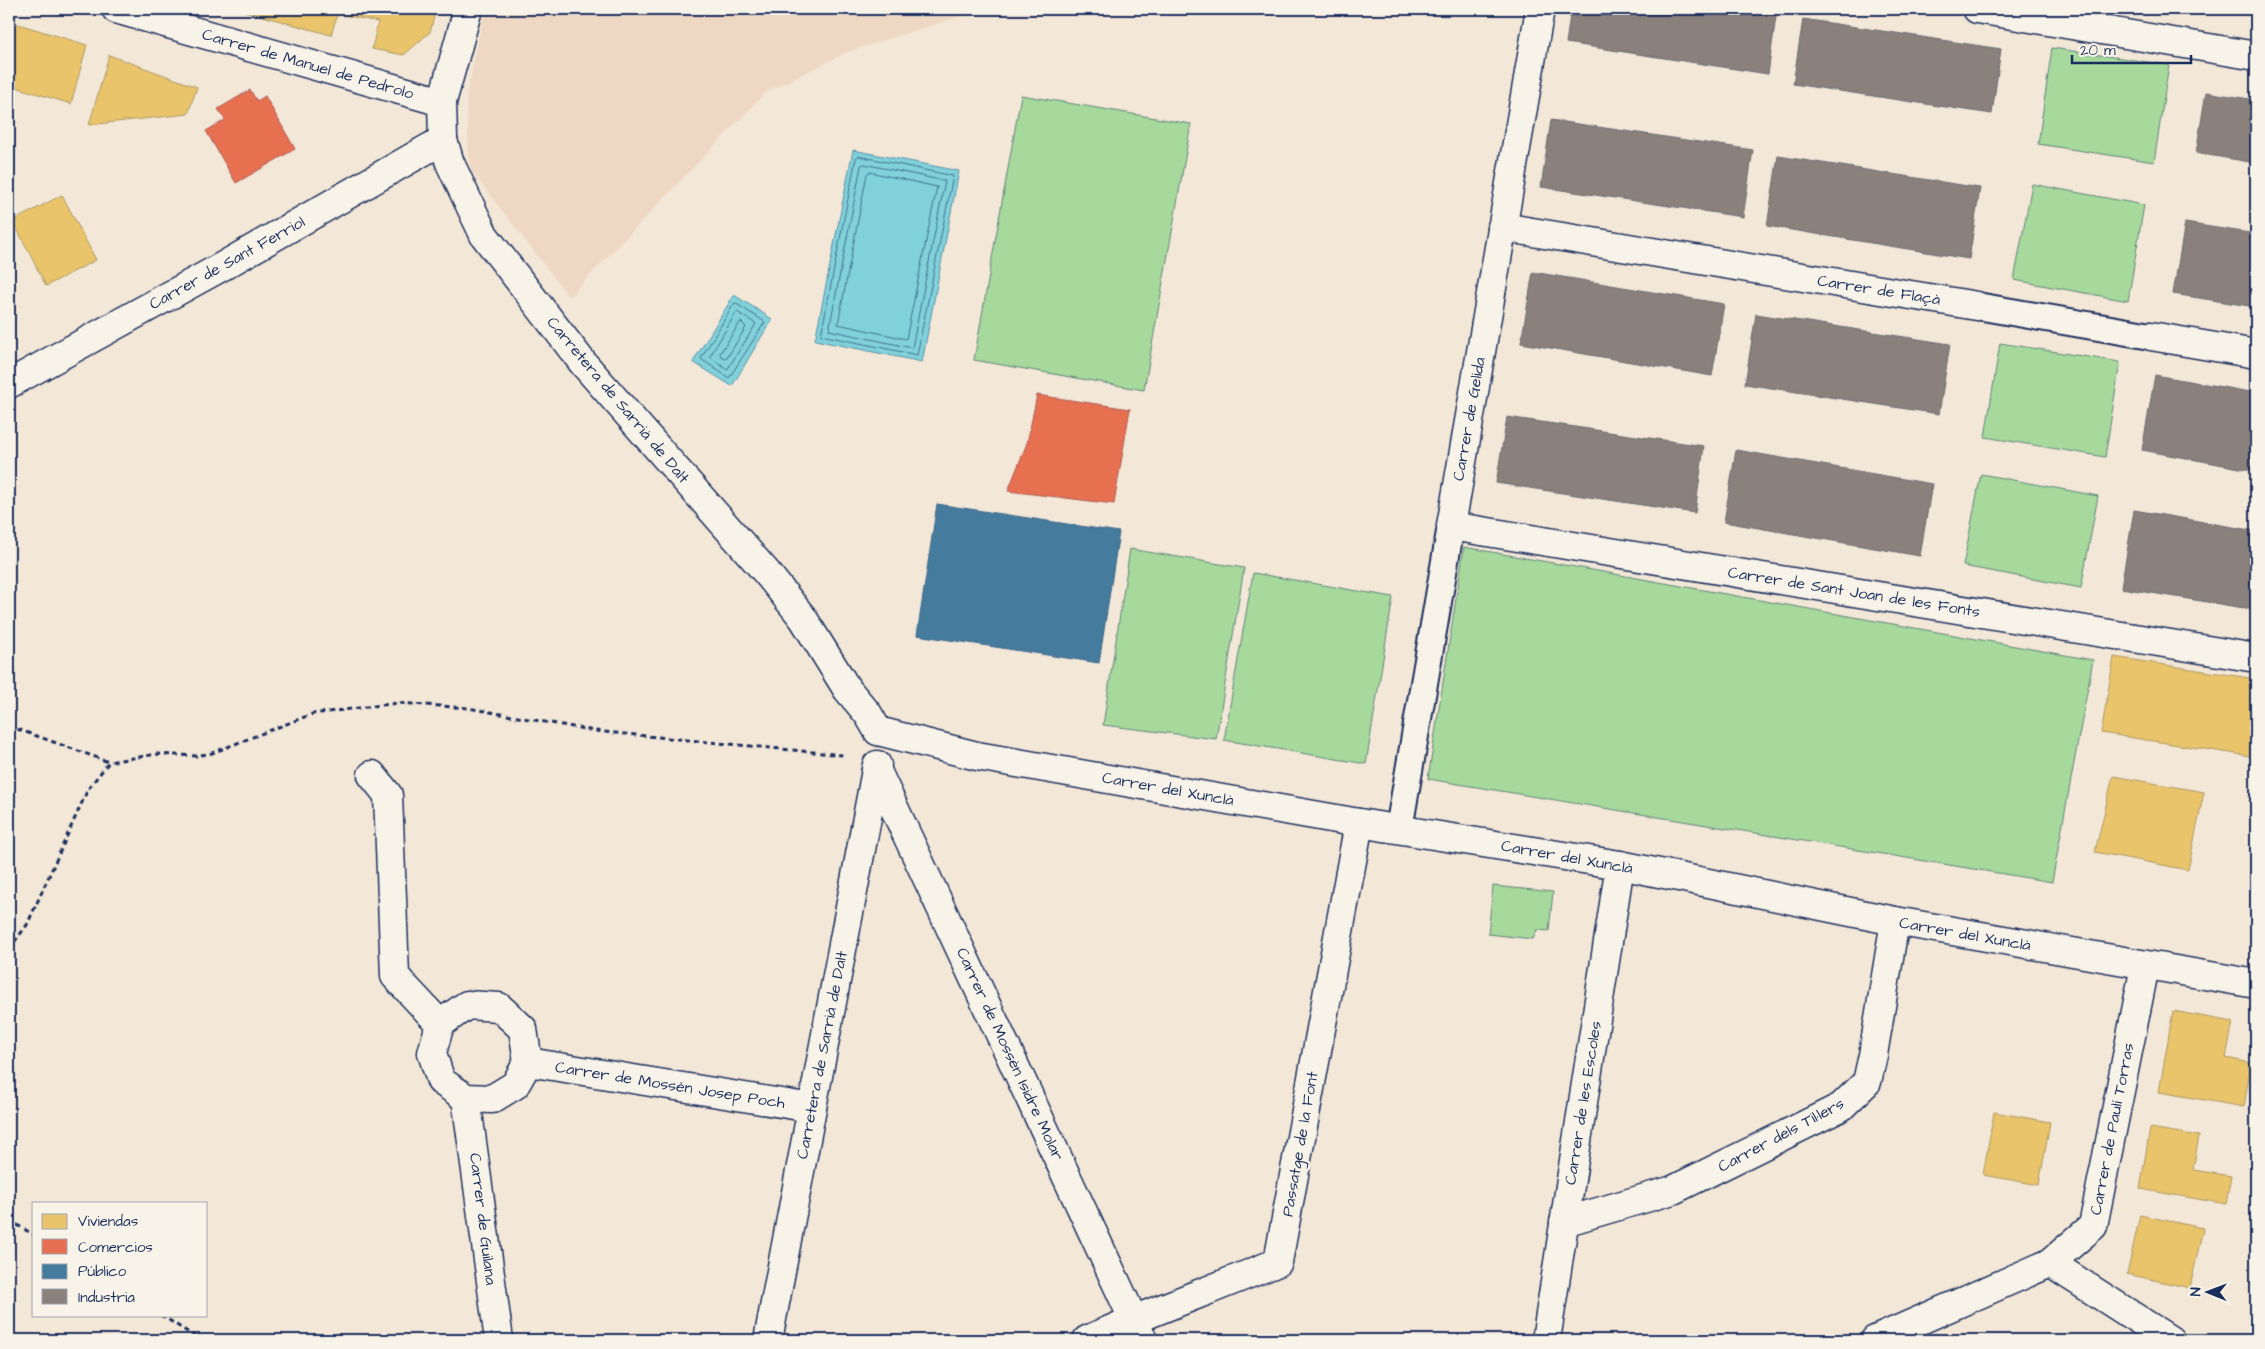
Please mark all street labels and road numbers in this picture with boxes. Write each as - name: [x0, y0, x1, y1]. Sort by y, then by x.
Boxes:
- street label: Carrer de Manuel de Pedrolo: [200, 23, 416, 105]
- street label: Carrer de Sant Ferriol: [145, 211, 309, 315]
- street label: Carrer de Flaçà: [1816, 269, 1942, 311]
- street label: Carretera de Sarrià de Dalt: [542, 312, 695, 488]
- street label: Carrer de Gelida: [1447, 355, 1491, 483]
- street label: Carrer de Sant Joan de les Fonts: [1726, 561, 1982, 623]
- street label: Carrer del Xunclà: [1100, 767, 1236, 811]
- street label: Carrer del Xunclà: [1499, 835, 1635, 879]
- street label: Carrer del Xunclà: [1897, 912, 2033, 956]
- street label: Carrer de Mossèn Isidre Molar: [951, 944, 1069, 1164]
- street label: Carretera de Sarrià de Dalt: [791, 949, 853, 1161]
- street label: Carrer de les Escoles: [1559, 1019, 1607, 1187]
- street label: Carrer de Paulí Torras: [2085, 1041, 2139, 1217]
- street label: Carrer de Mossèn Josep Poch: [554, 1056, 787, 1114]
- street label: Passatge de la Font: [1276, 1069, 1325, 1219]
- street label: Carrer dels Til·lers: [1714, 1092, 1848, 1178]
- street label: Carrer de Guilana: [464, 1152, 502, 1286]

